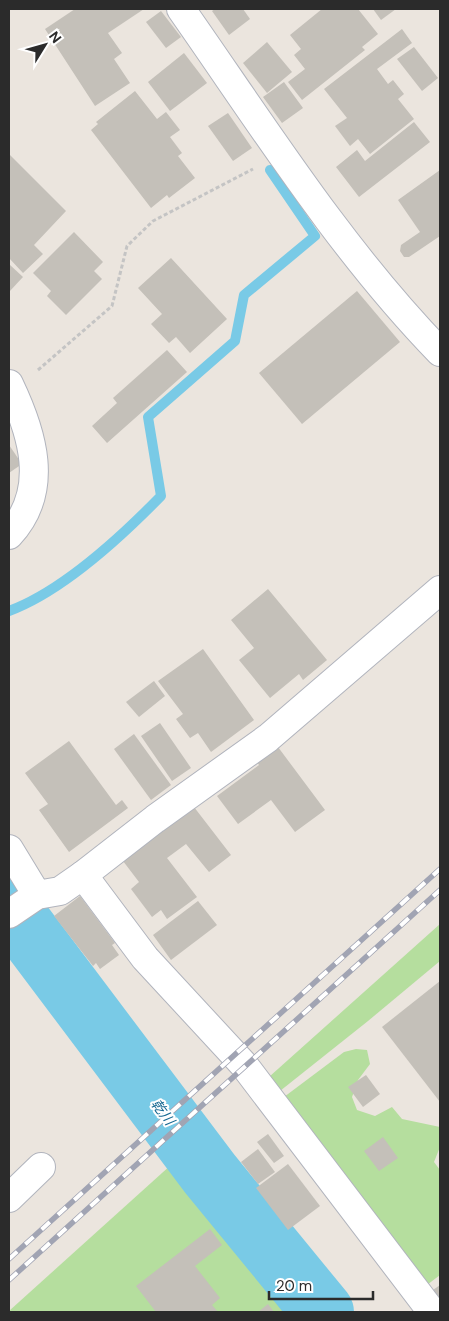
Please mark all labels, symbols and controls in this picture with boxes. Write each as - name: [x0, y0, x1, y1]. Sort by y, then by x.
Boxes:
- north arrow: [20, 20, 70, 70]
- text: N: [45, 28, 66, 47]
- water label: 乾川: [147, 1095, 180, 1130]
- scale bar: [269, 1268, 373, 1300]
- text: 20 m: [276, 1276, 312, 1296]

